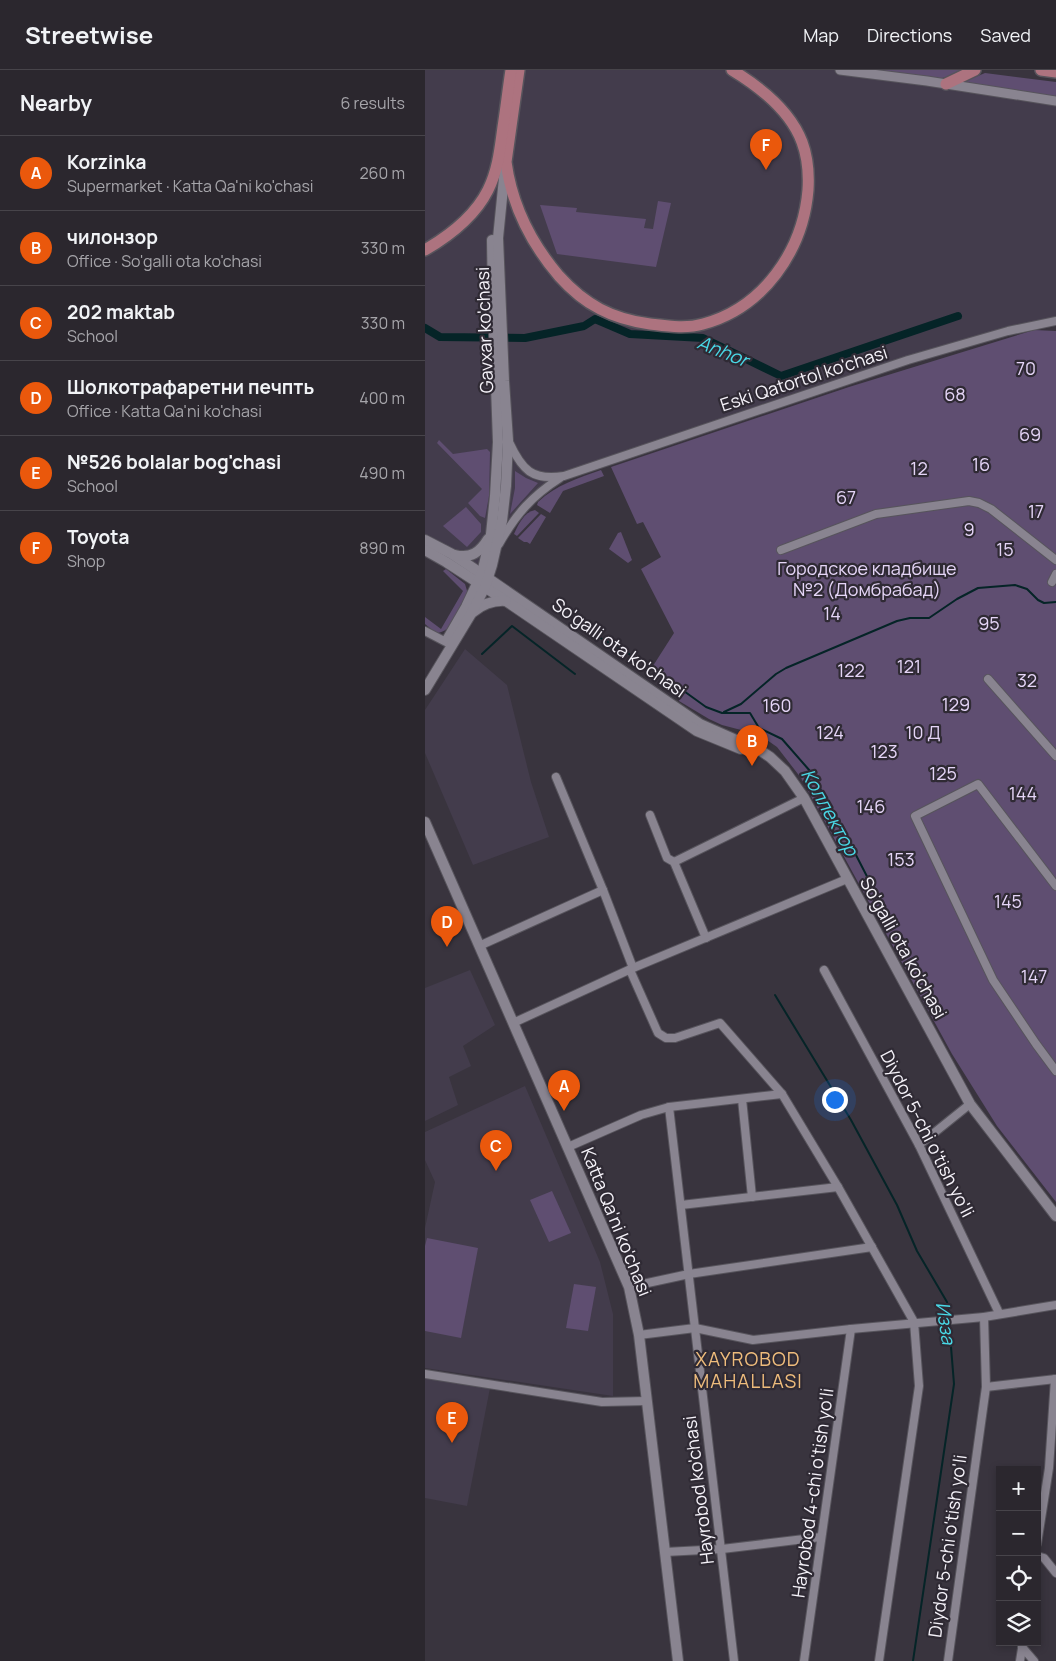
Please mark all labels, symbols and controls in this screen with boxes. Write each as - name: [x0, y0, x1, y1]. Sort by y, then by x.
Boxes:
- text: Streetwise: [25, 18, 153, 51]
- text: Map: [803, 23, 839, 47]
- text: Directions: [867, 23, 952, 47]
- text: Saved: [980, 23, 1031, 47]
- text: Nearby: [20, 89, 92, 117]
- text: 6 results: [340, 92, 405, 114]
- pin: F: [750, 129, 782, 170]
- text: Korzinka: [67, 149, 146, 175]
- text: A: [31, 162, 41, 184]
- text: 260 m: [359, 162, 405, 184]
- text: Supermarket · Katta Qa'ni ko'chasi: [67, 175, 314, 197]
- text: чилонзор: [67, 224, 158, 250]
- text: B: [31, 237, 41, 259]
- text: 330 m: [361, 237, 405, 259]
- text: Office · So'galli ota ko'chasi: [67, 250, 262, 272]
- street label: Gavxar ko'chasi: [470, 266, 498, 394]
- text: 202 maktab: [67, 299, 175, 325]
- text: C: [30, 312, 42, 334]
- text: 330 m: [361, 312, 405, 334]
- text: School: [67, 325, 118, 347]
- water label: Anhor: [694, 329, 754, 374]
- street label: Eski Qatortol ko'chasi: [717, 340, 890, 416]
- park label: 70: [1016, 356, 1036, 380]
- text: Шолкотрафаретни печпть: [67, 374, 314, 400]
- park label: 68: [944, 382, 966, 406]
- text: D: [30, 387, 42, 409]
- text: 400 m: [359, 387, 405, 409]
- text: Office · Katta Qa'ni ko'chasi: [67, 400, 262, 422]
- park label: 69: [1019, 422, 1041, 446]
- text: №526 bolalar bog'chasi: [67, 449, 281, 475]
- park label: 16: [972, 452, 990, 476]
- park label: 12: [910, 456, 928, 480]
- text: E: [31, 462, 41, 484]
- text: 490 m: [359, 462, 405, 484]
- text: School: [67, 475, 118, 497]
- park label: 67: [836, 485, 856, 509]
- park label: 17: [1028, 499, 1044, 523]
- park label: 9: [963, 517, 975, 541]
- text: Toyota: [67, 524, 130, 550]
- text: F: [32, 537, 40, 559]
- text: 890 m: [359, 537, 405, 559]
- park label: 15: [996, 537, 1014, 561]
- text: Shop: [67, 550, 105, 572]
- park label: Городское кладбище №2 (Домбрабад): [777, 556, 957, 601]
- street label: So'galli ota ko'chasi: [548, 592, 691, 702]
- park label: 14: [823, 601, 841, 625]
- park label: 95: [978, 611, 1000, 635]
- park label: 121: [897, 654, 921, 678]
- park label: 122: [837, 658, 865, 682]
- park label: 32: [1017, 668, 1037, 692]
- park label: 129: [942, 692, 970, 716]
- park label: 160: [762, 693, 792, 717]
- park label: 124: [816, 720, 844, 744]
- park label: 10 Д: [906, 720, 940, 744]
- pin: B: [736, 725, 768, 766]
- park label: 123: [870, 739, 898, 763]
- park label: 125: [929, 761, 957, 785]
- water label: Коллектор: [795, 764, 866, 862]
- park label: 144: [1009, 781, 1037, 805]
- park label: 146: [857, 794, 885, 818]
- park label: 153: [887, 847, 915, 871]
- street label: So'galli ota ko'chasi: [855, 872, 953, 1023]
- park label: 145: [994, 889, 1022, 913]
- pin: D: [431, 906, 463, 947]
- park label: 147: [1021, 964, 1047, 988]
- street label: Diydor 5-chi o'tish yo'li: [875, 1046, 980, 1221]
- pin: A: [548, 1070, 580, 1111]
- your location: [822, 1087, 848, 1113]
- pin: C: [480, 1130, 512, 1171]
- street label: Katta Qa'ni ko'chasi: [576, 1144, 658, 1300]
- water label: Изза: [930, 1300, 962, 1348]
- district label: XAYROBOD MAHALLASI: [693, 1346, 803, 1394]
- street label: Hayrobod 4-chi o'tish yo'li: [785, 1386, 839, 1599]
- pin: E: [436, 1402, 468, 1443]
- street label: Hayrobod ko'chasi: [677, 1414, 719, 1566]
- street label: Diydor 5-chi o'tish yo'li: [922, 1453, 972, 1639]
- map controls: [996, 1466, 1041, 1646]
- button: +: [996, 1466, 1041, 1511]
- button: −: [996, 1511, 1041, 1556]
- button: locate: [996, 1556, 1041, 1601]
- button: layers: [996, 1601, 1041, 1646]

